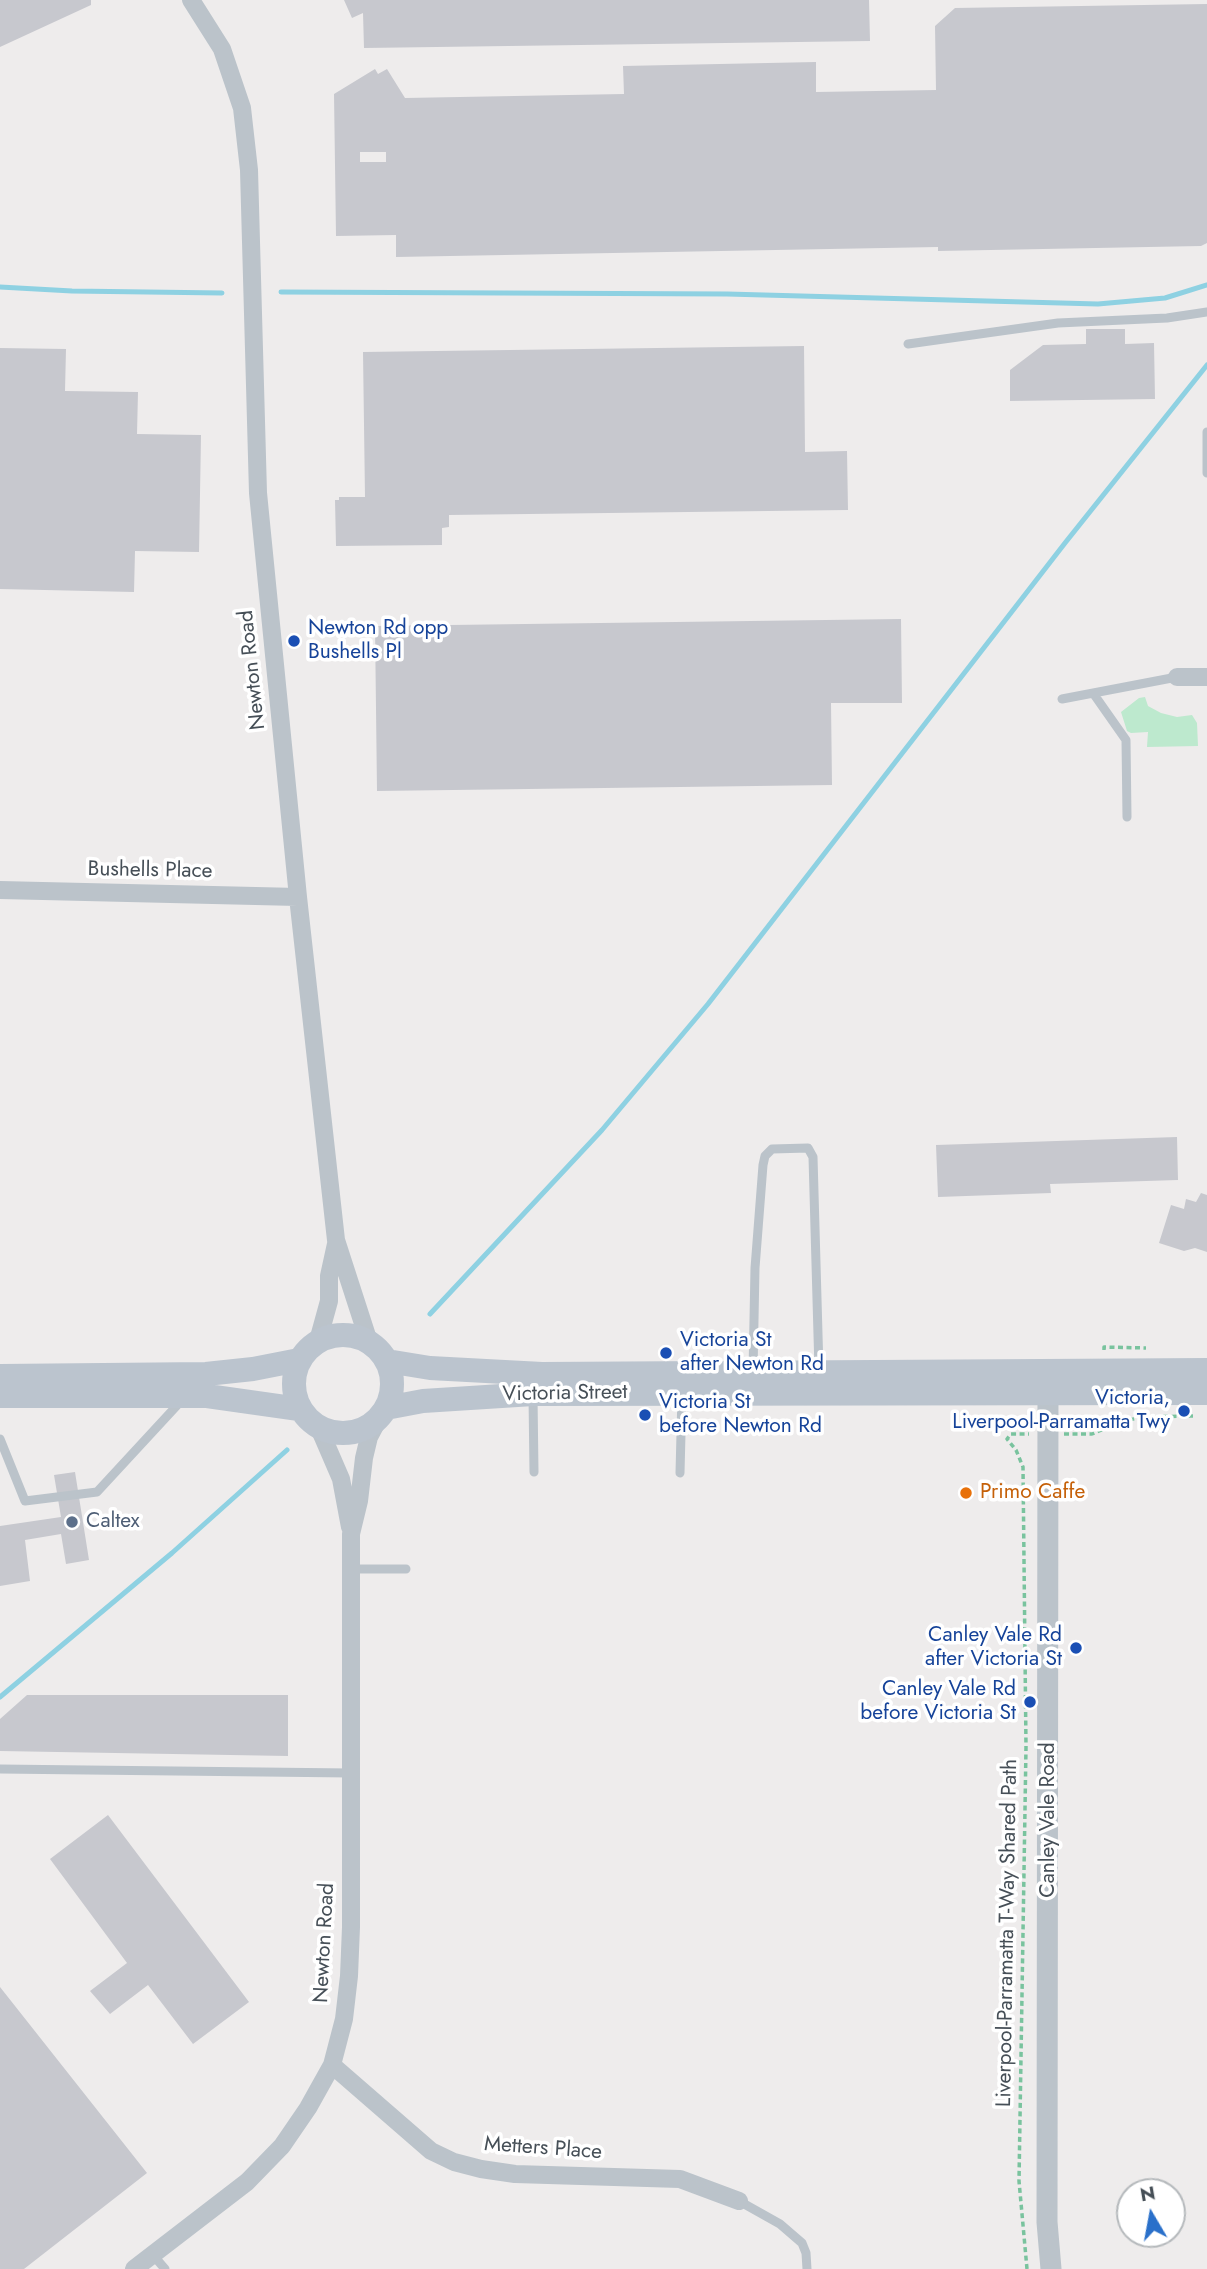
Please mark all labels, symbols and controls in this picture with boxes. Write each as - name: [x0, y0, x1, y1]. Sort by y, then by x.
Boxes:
- street label: Newton Road: [234, 609, 272, 731]
- place label: Newton Rd opp Bushells Pl: [308, 616, 448, 666]
- marker: Newton Rd opp Bushells Pl: [286, 633, 302, 649]
- street label: Bushells Place: [87, 857, 213, 885]
- place label: Victoria St after Newton Rd: [680, 1328, 824, 1378]
- marker: Victoria St after Newton Rd: [658, 1345, 674, 1361]
- street label: Victoria Street: [502, 1380, 628, 1408]
- place label: Victoria, Liverpool-Parramatta Twy: [952, 1386, 1170, 1436]
- place label: Victoria St before Newton Rd: [659, 1390, 822, 1440]
- marker: Victoria, Liverpool-Parramatta Twy: [1176, 1403, 1192, 1419]
- marker: Victoria St before Newton Rd: [637, 1407, 653, 1423]
- place label: Primo Caffe: [980, 1480, 1085, 1506]
- marker: Primo Caffe: [958, 1485, 974, 1501]
- place label: Caltex: [86, 1509, 140, 1535]
- marker: Caltex: [64, 1514, 80, 1530]
- place label: Canley Vale Rd after Victoria St: [925, 1623, 1062, 1673]
- marker: Canley Vale Rd after Victoria St: [1068, 1640, 1084, 1656]
- place label: Canley Vale Rd before Victoria St: [860, 1677, 1016, 1727]
- marker: Canley Vale Rd before Victoria St: [1022, 1694, 1038, 1710]
- street label: Canley Vale Road: [1036, 1742, 1062, 1898]
- street label: Liverpool-Parramatta T-Way Shared Path: [992, 1759, 1024, 2107]
- street label: Newton Road: [309, 1882, 341, 2004]
- street label: Metters Place: [483, 2132, 603, 2166]
- north arrow: [1116, 2178, 1186, 2248]
- text: N: [1138, 2179, 1157, 2208]

